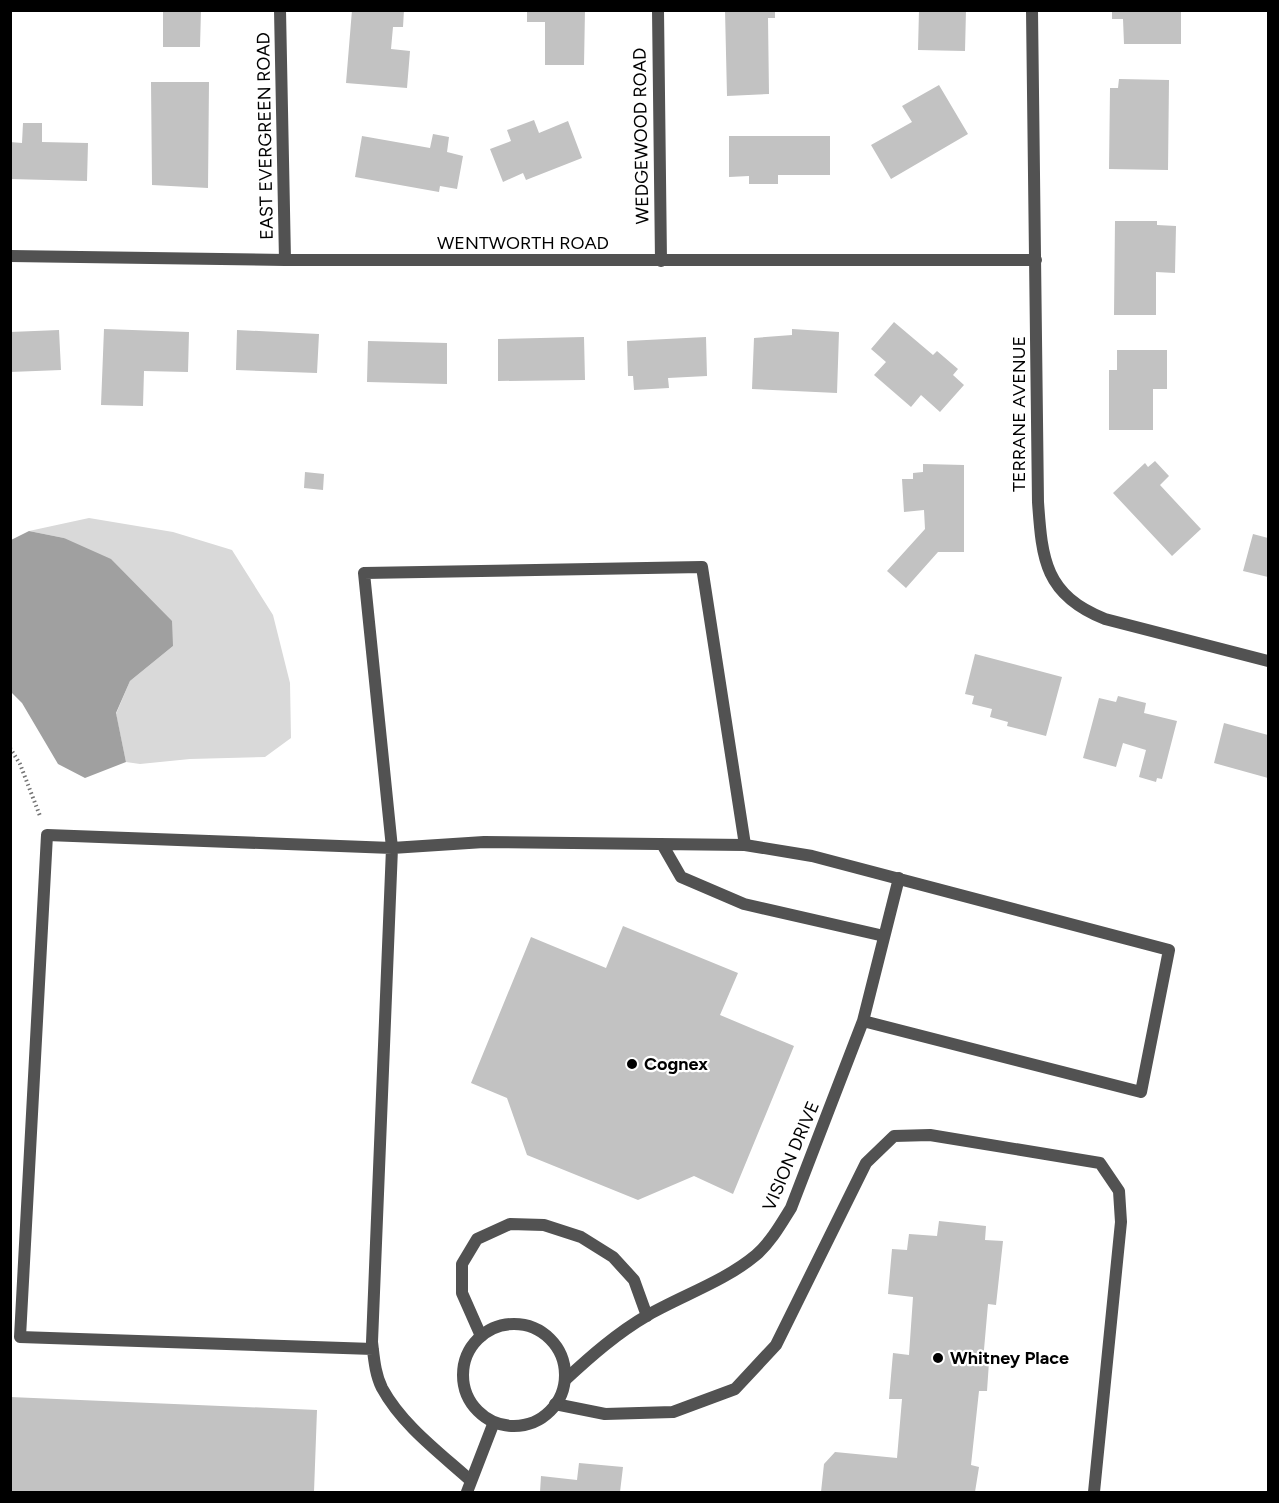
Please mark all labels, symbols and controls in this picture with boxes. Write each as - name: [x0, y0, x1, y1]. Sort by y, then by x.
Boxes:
- street label: EAST EVERGREEN ROAD: [252, 32, 278, 240]
- street label: WEDGEWOOD ROAD: [628, 48, 654, 224]
- street label: WENTWORTH ROAD: [437, 232, 609, 254]
- street label: TERRANE AVENUE: [1008, 336, 1030, 492]
- place label: Cognex: [644, 1053, 708, 1075]
- marker: Cognex: [625, 1057, 639, 1071]
- street label: VISION DRIVE: [758, 1098, 824, 1214]
- place label: Whitney Place: [950, 1347, 1069, 1369]
- marker: Whitney Place: [931, 1351, 945, 1365]

